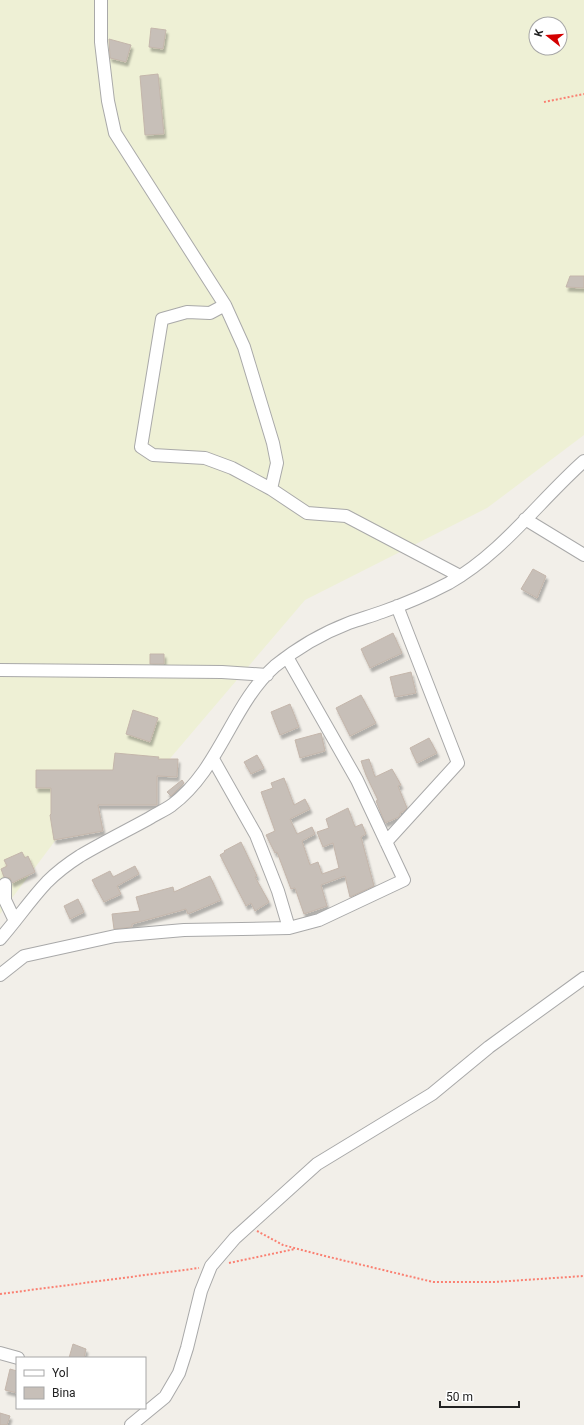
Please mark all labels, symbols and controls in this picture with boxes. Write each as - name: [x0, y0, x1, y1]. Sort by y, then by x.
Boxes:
- north arrow: [528, 16, 568, 56]
- text: K: [532, 27, 546, 38]
- legend: [16, 1357, 146, 1409]
- text: Yol: [52, 1366, 69, 1380]
- scale bar: [440, 1383, 519, 1409]
- text: Bina: [52, 1386, 76, 1400]
- text: 50 m: [446, 1390, 473, 1404]

